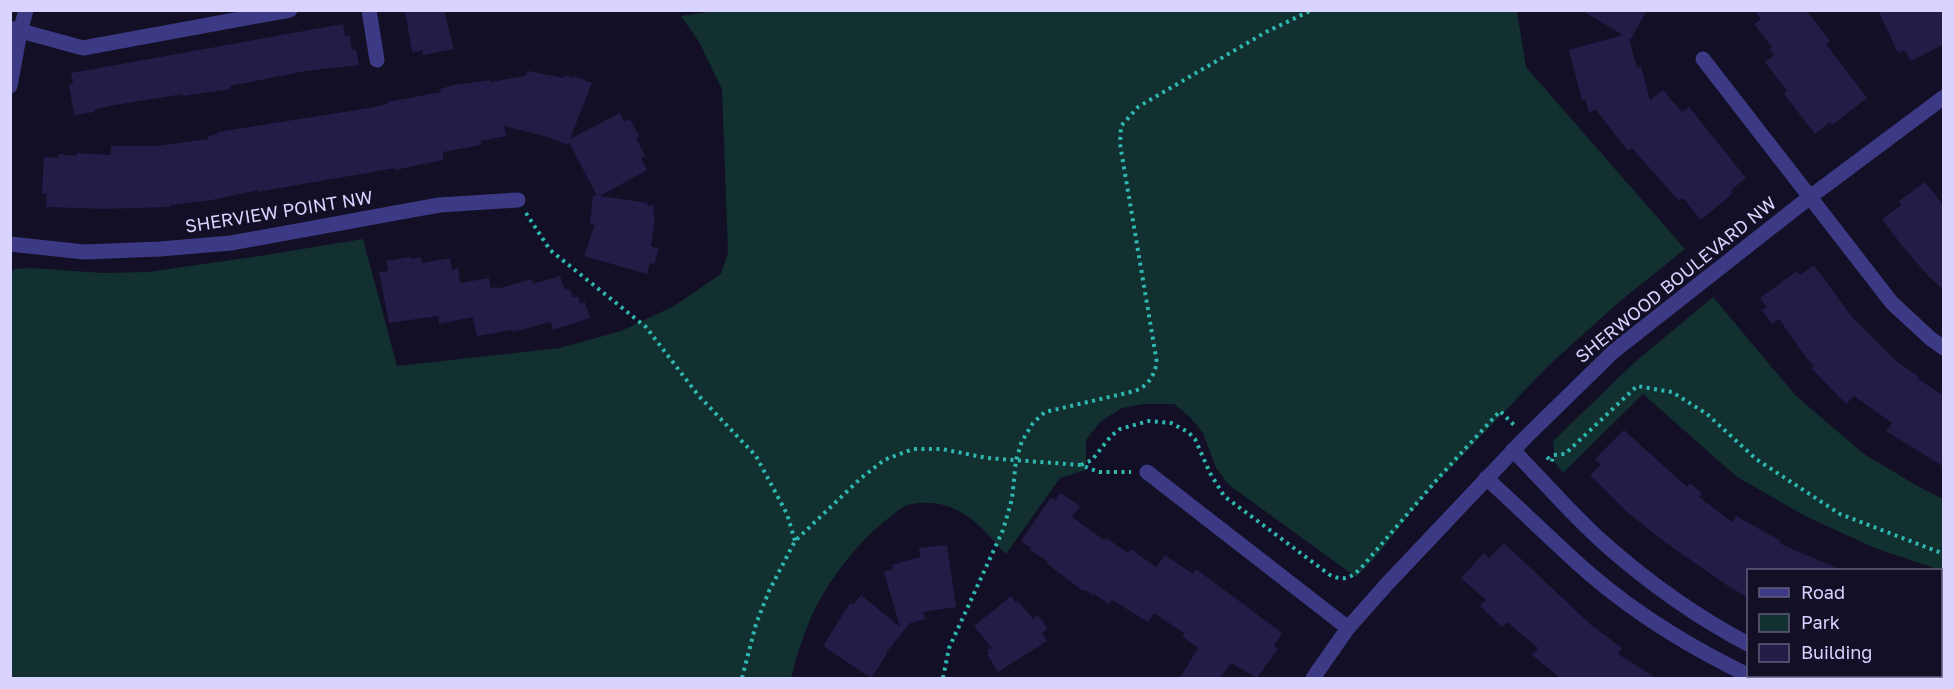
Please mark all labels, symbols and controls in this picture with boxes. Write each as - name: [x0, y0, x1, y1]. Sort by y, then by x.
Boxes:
- street label: SHERVIEW POINT NW: [183, 185, 374, 237]
- street label: SHERWOOD BOULEVARD NW: [1571, 191, 1780, 367]
- legend: [1747, 569, 1942, 677]
- text: Road: [1801, 581, 1845, 603]
- text: Park: [1801, 611, 1840, 633]
- text: Building: [1801, 641, 1872, 663]

